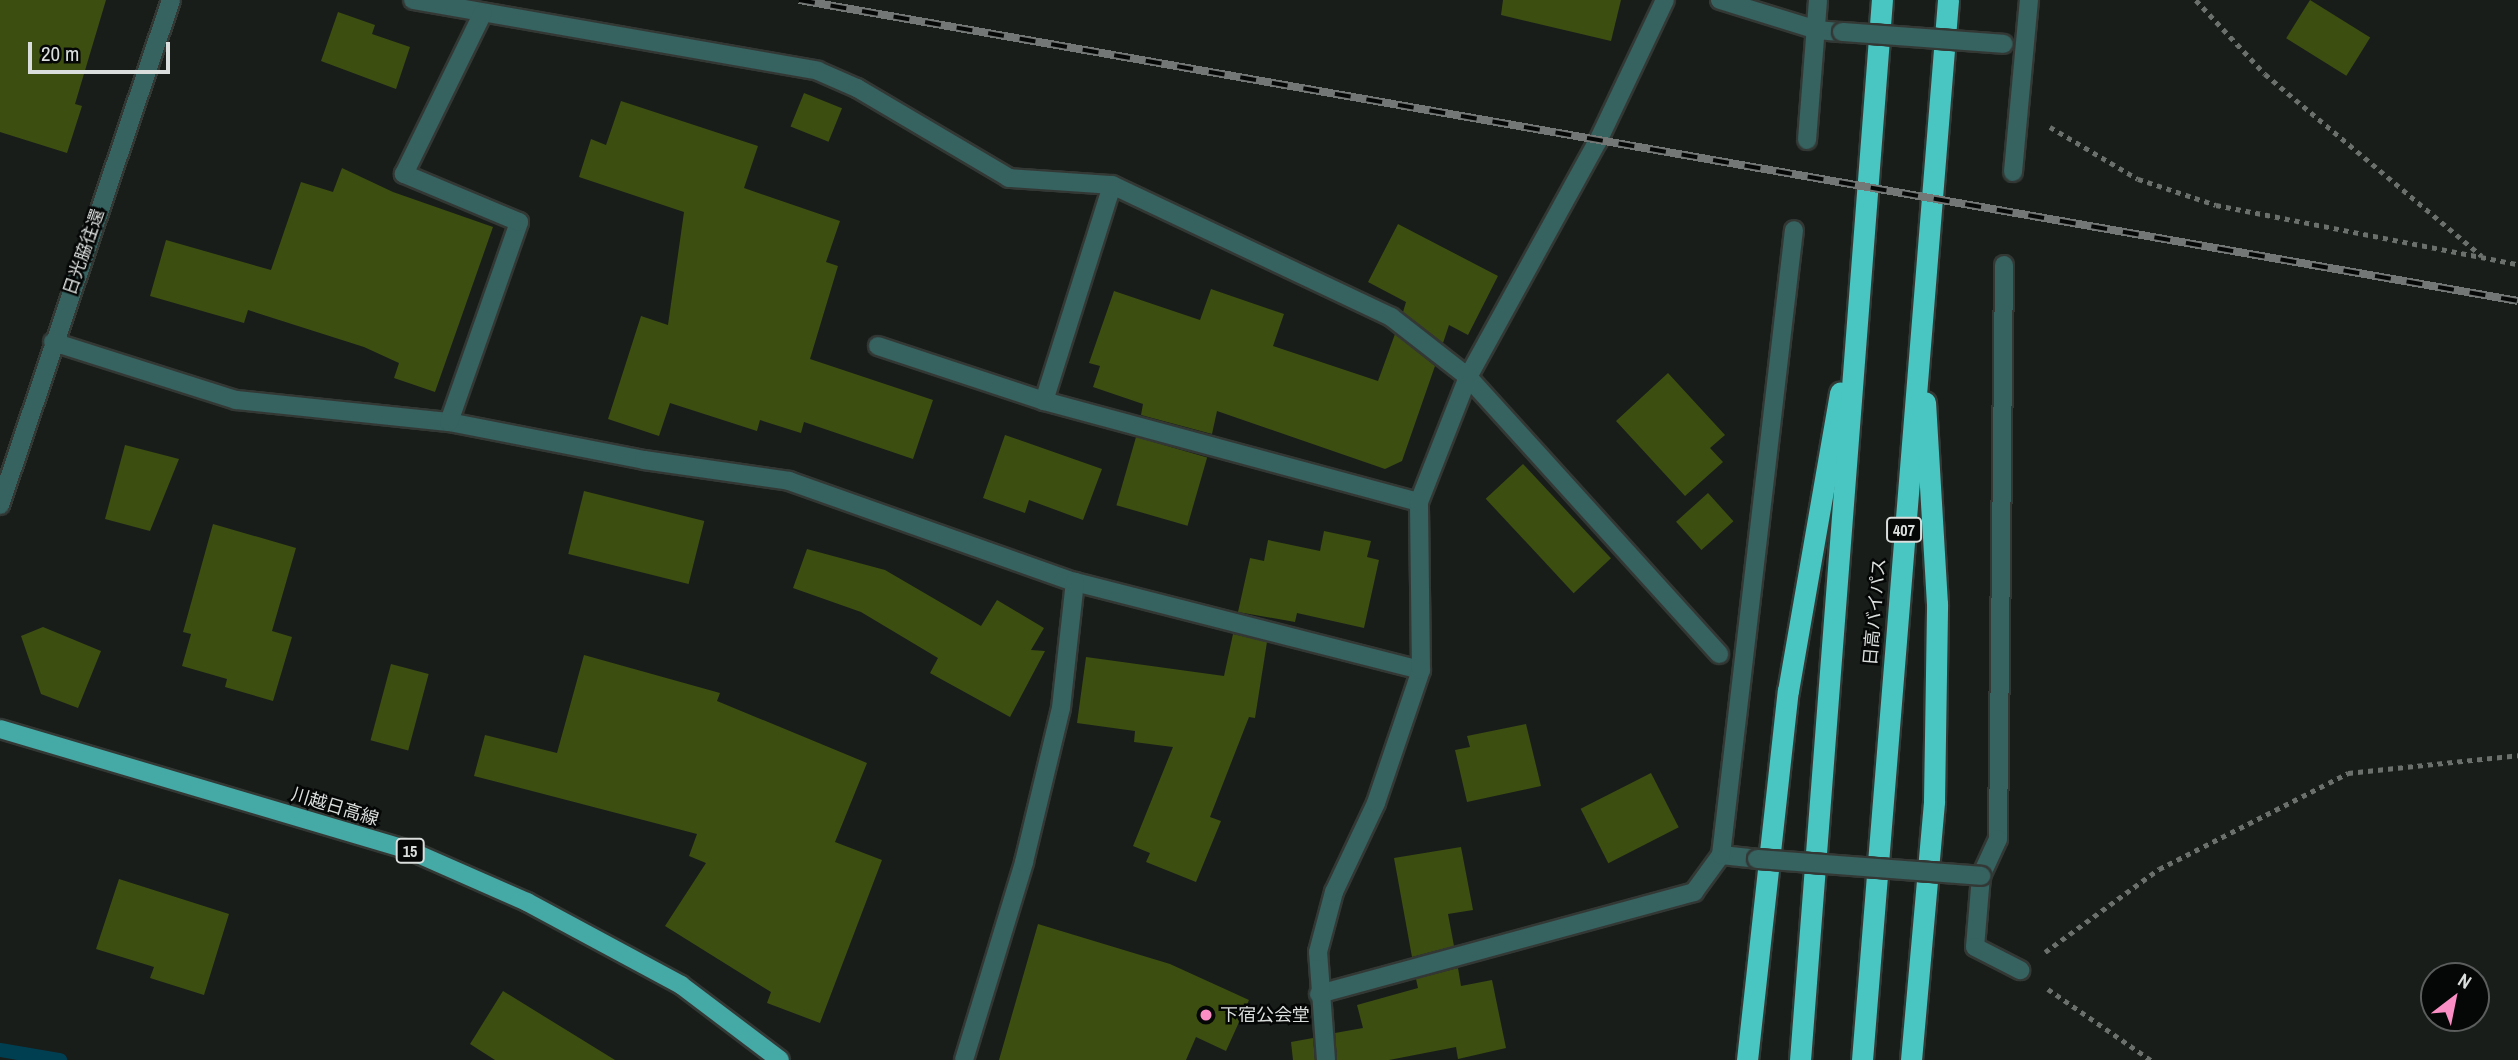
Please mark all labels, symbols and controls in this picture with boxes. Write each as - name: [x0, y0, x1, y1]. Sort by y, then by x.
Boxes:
- scale bar: [32, 28, 173, 72]
- text: 20 m: [41, 39, 79, 68]
- street label: 日光脇往還: [59, 206, 109, 298]
- road number: 407: [1885, 517, 1923, 542]
- street label: 日高バイパス: [1860, 557, 1890, 667]
- street label: 川越日高線: [289, 784, 381, 830]
- road number: 15: [394, 838, 426, 864]
- north arrow: [2420, 962, 2490, 1032]
- text: N: [2453, 967, 2477, 995]
- place label: 下宿公会堂: [1220, 1004, 1310, 1026]
- marker: 下宿公会堂: [1198, 1007, 1214, 1023]

